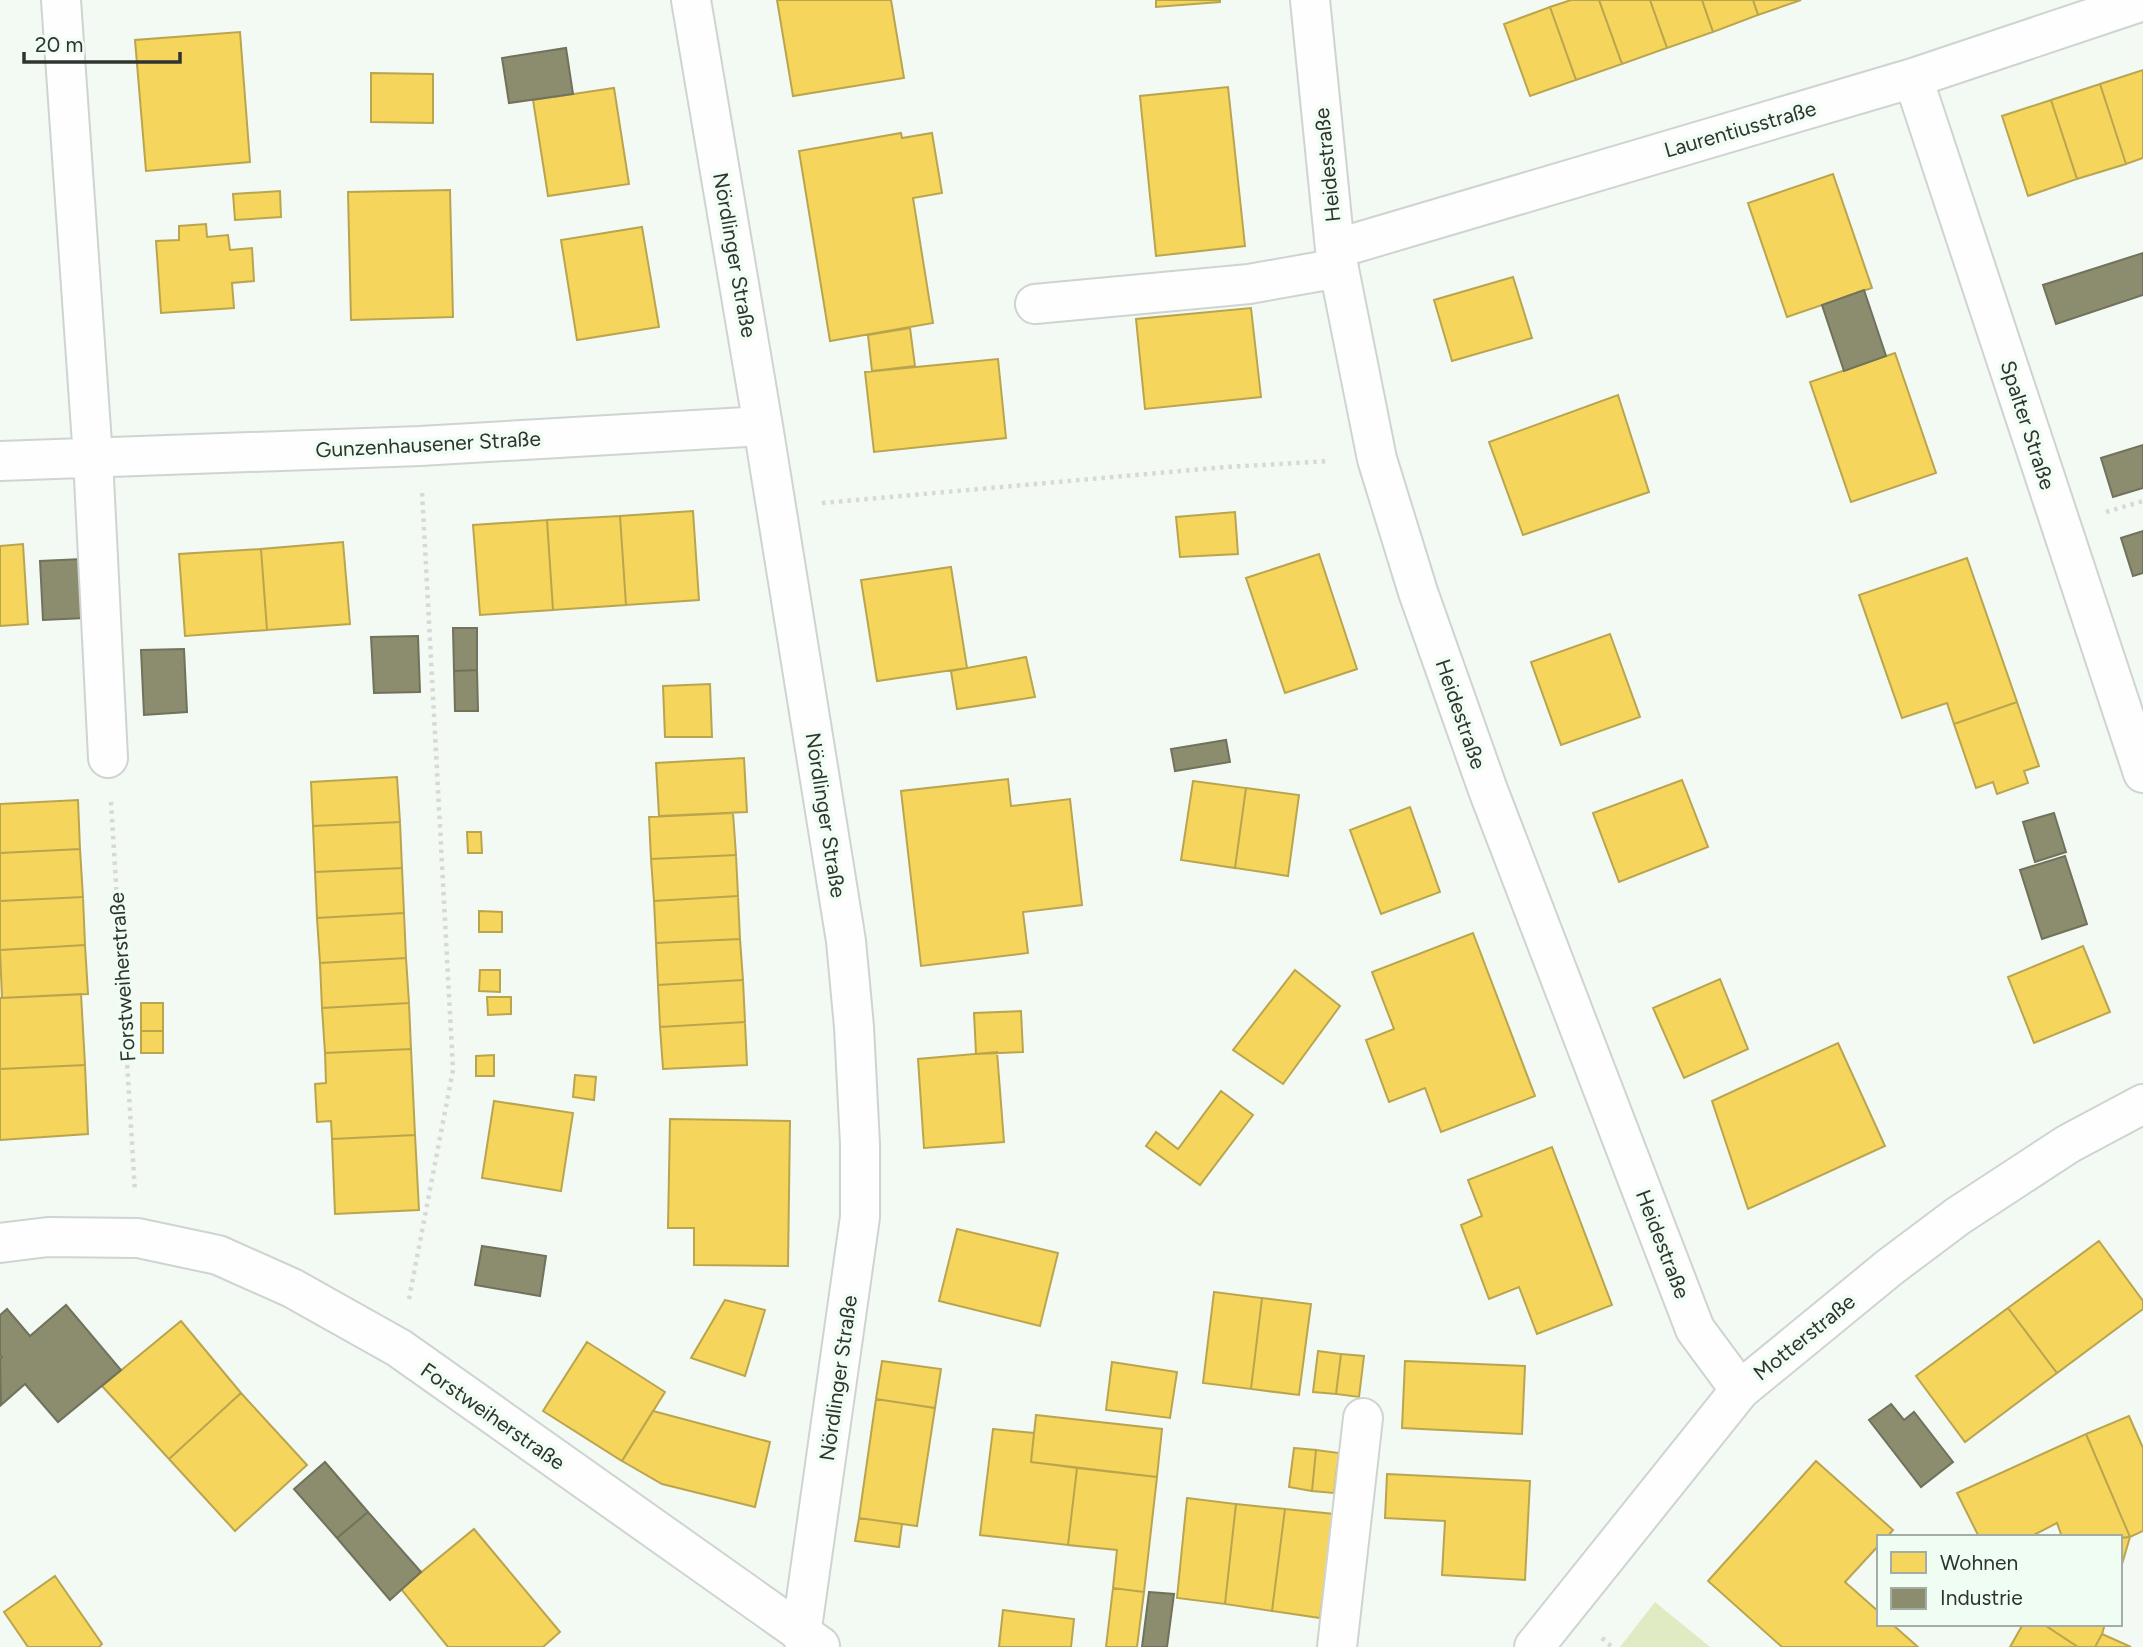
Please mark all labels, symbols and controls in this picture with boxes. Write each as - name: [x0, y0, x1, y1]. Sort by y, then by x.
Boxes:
- scale bar: [24, 21, 180, 65]
- text: 20 m: [35, 32, 83, 57]
- street label: Laurentiusstraße: [1661, 95, 1819, 163]
- street label: Heidestraße: [1309, 107, 1345, 223]
- street label: Nördlinger Straße: [708, 171, 762, 339]
- street label: Spalter Straße: [1995, 357, 2061, 493]
- street label: Gunzenhausener Straße: [315, 426, 541, 462]
- street label: Heidestraße: [1431, 656, 1491, 772]
- street label: Nördlinger Straße: [801, 731, 851, 899]
- street label: Forstweiherstraße: [104, 891, 140, 1063]
- street label: Heidestraße: [1631, 1186, 1695, 1302]
- street label: Motterstraße: [1748, 1289, 1860, 1385]
- street label: Nördlinger Straße: [814, 1294, 862, 1462]
- street label: Forstweiherstraße: [416, 1357, 570, 1475]
- legend: [1877, 1535, 2122, 1626]
- text: Wohnen: [1940, 1550, 2018, 1575]
- text: Industrie: [1940, 1585, 2023, 1610]

